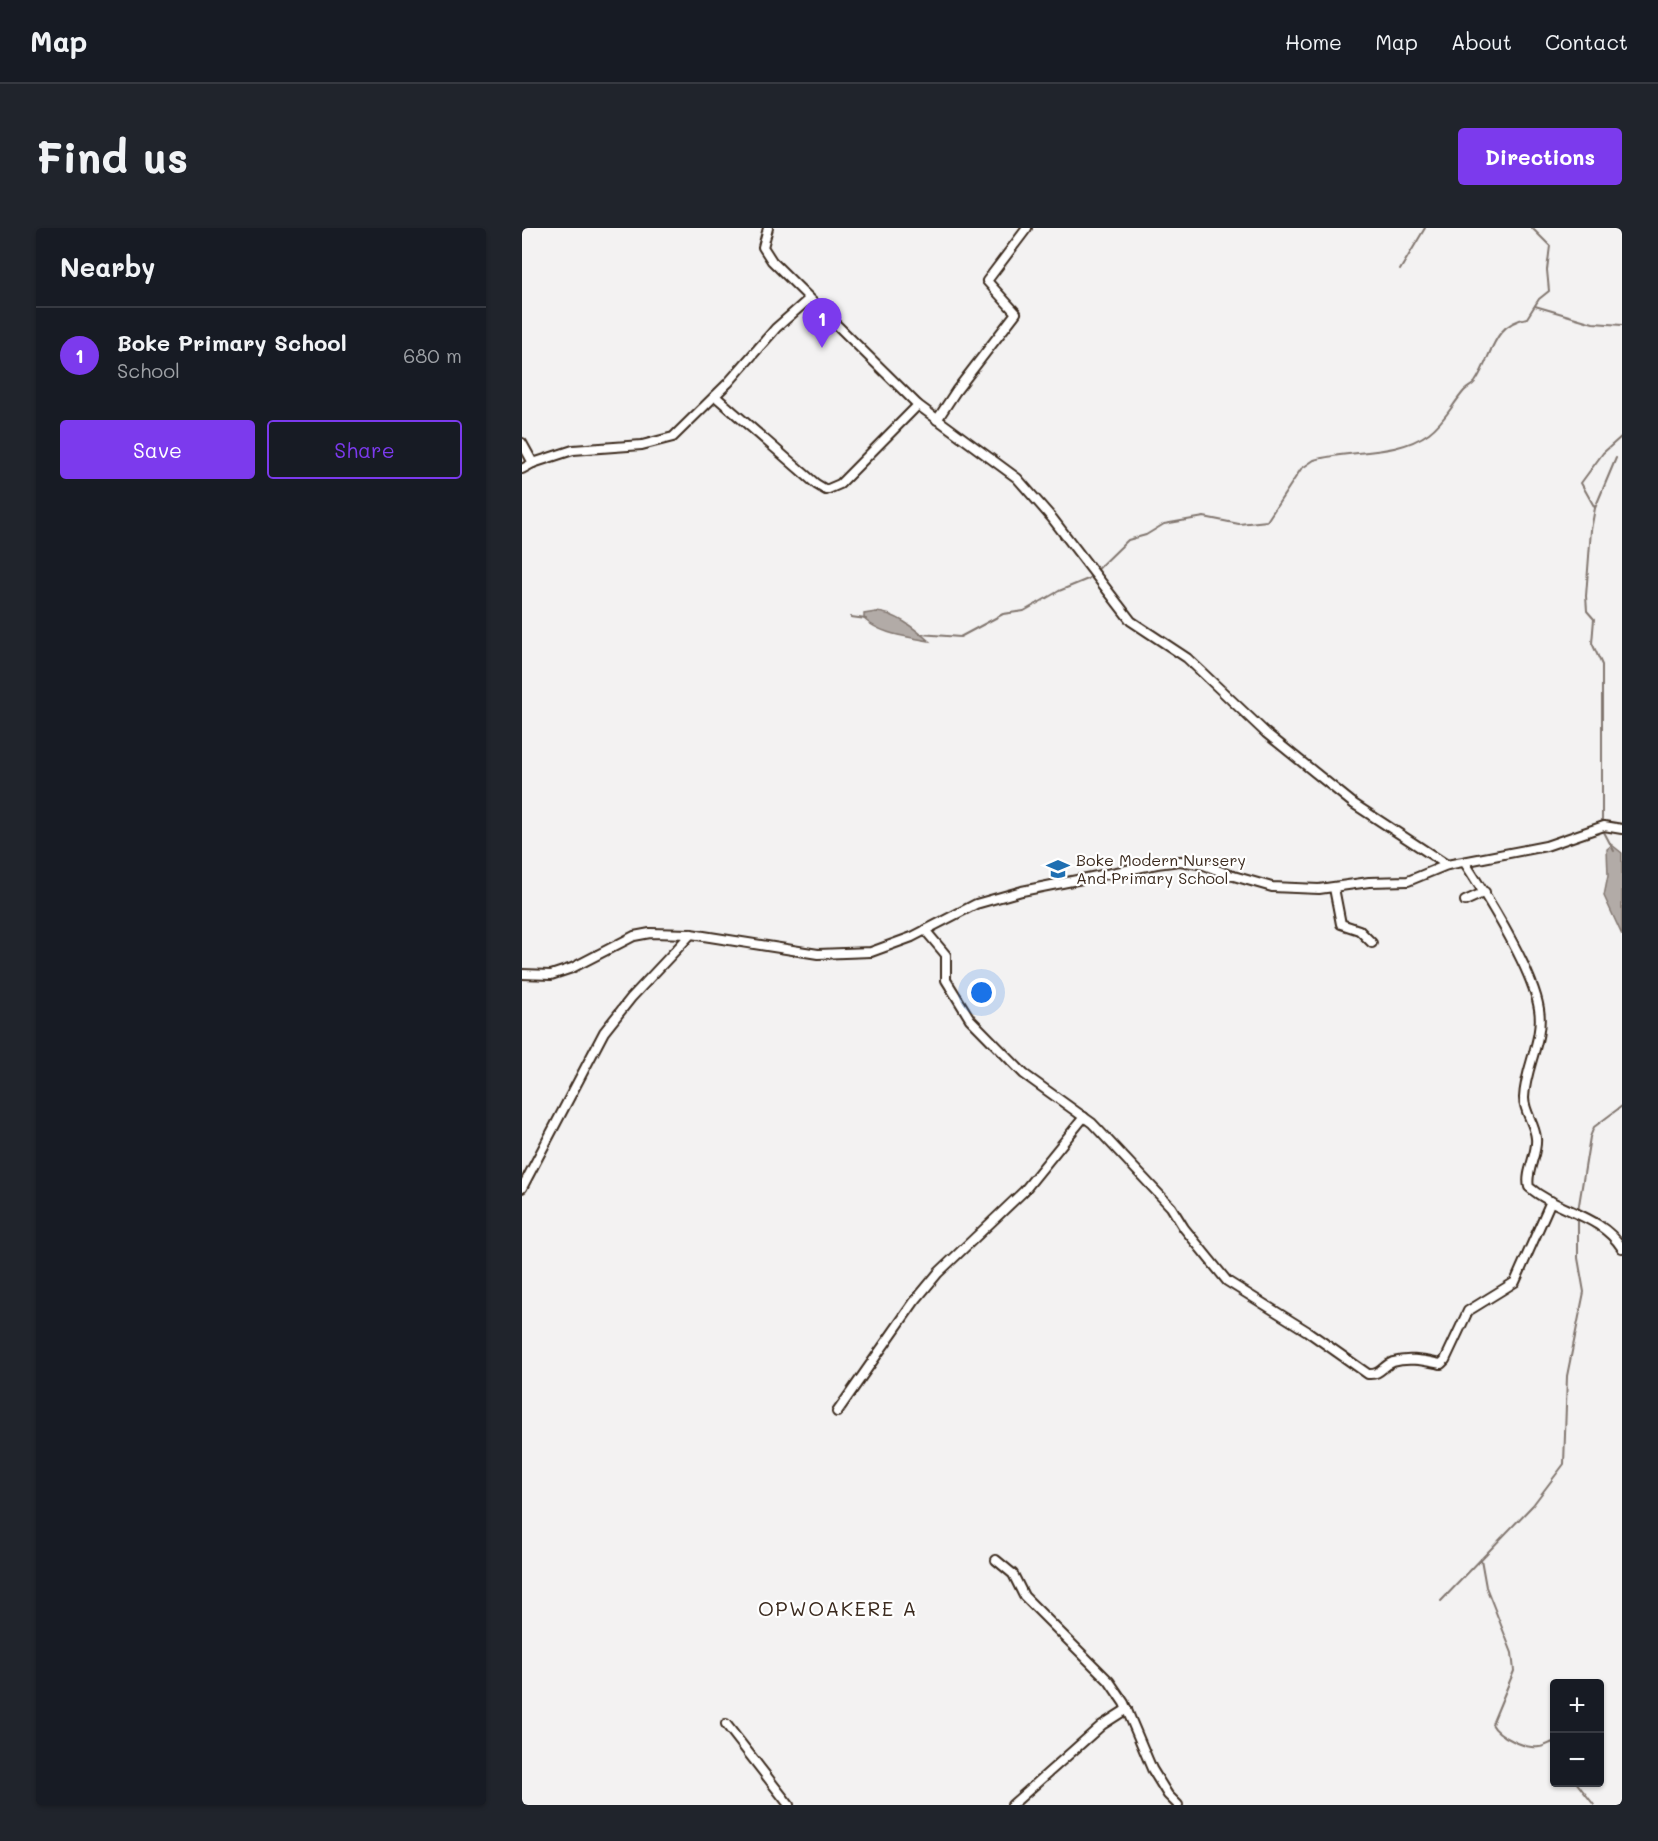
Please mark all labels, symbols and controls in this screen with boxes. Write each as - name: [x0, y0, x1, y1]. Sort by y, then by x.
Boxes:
- text: Map: [30, 23, 87, 59]
- text: Home: [1285, 28, 1342, 55]
- text: Map: [1375, 28, 1418, 55]
- text: About: [1451, 28, 1512, 55]
- text: Contact: [1545, 28, 1628, 55]
- button: Directions: [1458, 128, 1622, 185]
- text: Find us: [36, 129, 188, 184]
- text: Nearby: [60, 250, 155, 284]
- pin: 1: [802, 298, 842, 348]
- text: Boke Primary School: [117, 328, 347, 357]
- text: 1: [75, 342, 84, 368]
- text: 680 m: [403, 342, 462, 368]
- text: School: [117, 357, 180, 383]
- button: Save: [60, 420, 255, 479]
- button: Share: [267, 420, 462, 479]
- place label: Boke Modern Nursery And Primary School: [1076, 849, 1246, 888]
- school or university icon: Boke Modern Nursery And Primary School: [1045, 856, 1071, 882]
- your location: [967, 978, 996, 1007]
- district label: OPWOAKERE A: [758, 1595, 918, 1621]
- map controls: [1550, 1679, 1604, 1787]
- button: +: [1550, 1679, 1604, 1733]
- button: −: [1550, 1733, 1604, 1787]

